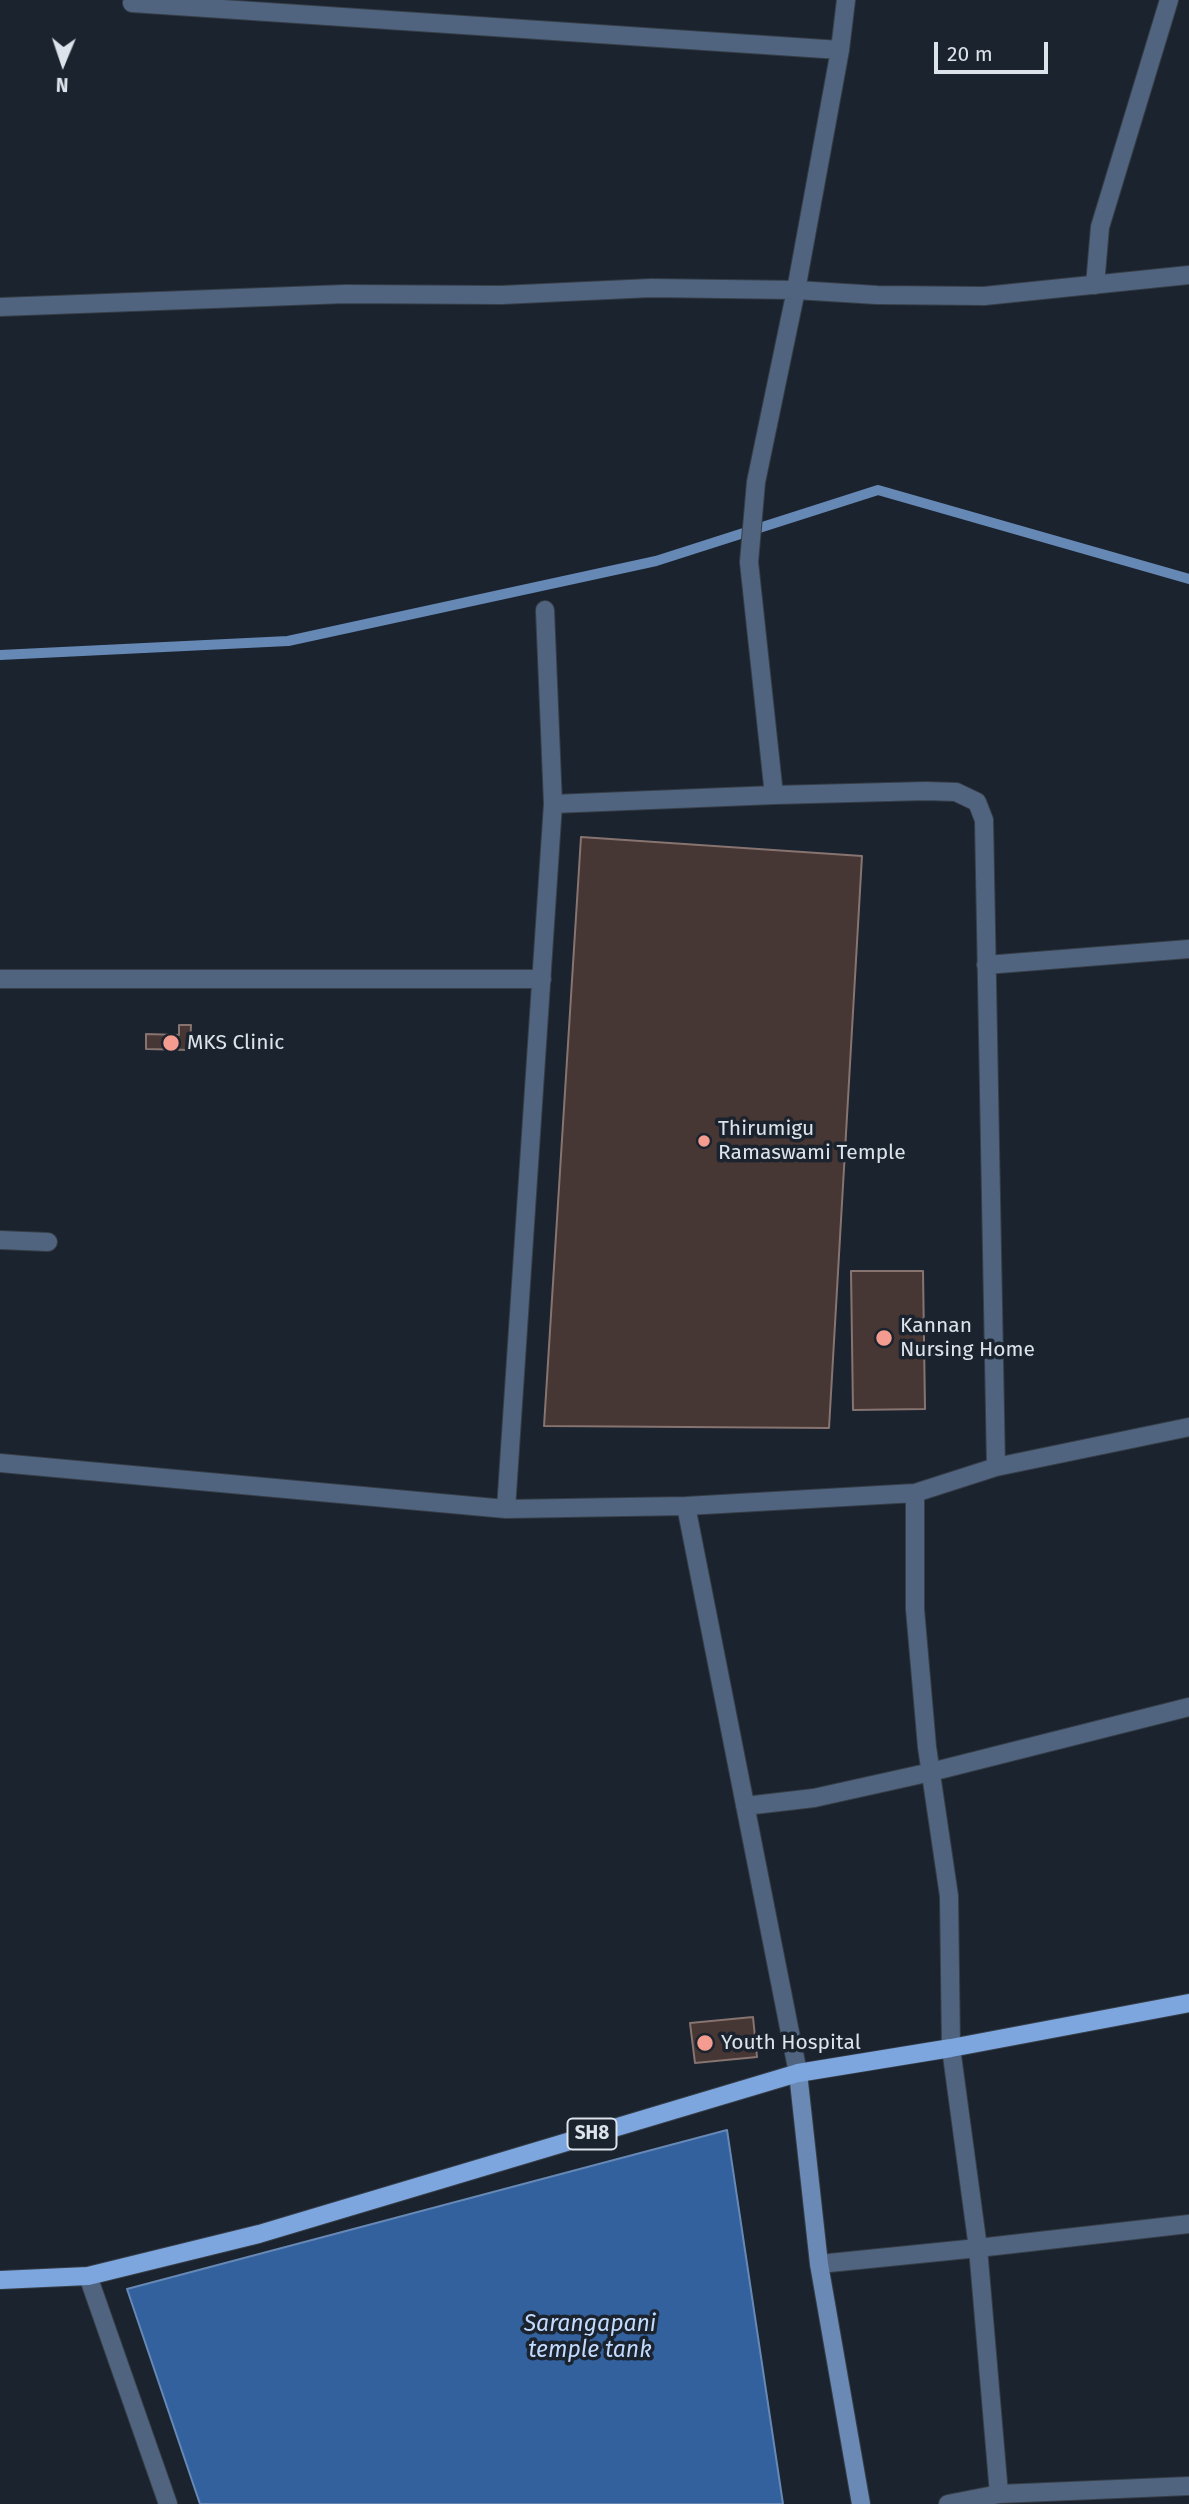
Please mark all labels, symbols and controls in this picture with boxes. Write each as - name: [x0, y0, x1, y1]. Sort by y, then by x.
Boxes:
- north arrow: [28, 28, 98, 98]
- scale bar: [937, 28, 1051, 72]
- text: 20 m: [947, 41, 993, 67]
- text: N: [56, 73, 69, 96]
- place label: MKS Clinic: [187, 1030, 284, 1056]
- marker: MKS Clinic: [161, 1033, 181, 1053]
- place label: Thirumigu Ramaswami Temple: [718, 1116, 906, 1166]
- marker: Thirumigu Ramaswami Temple: [696, 1133, 712, 1149]
- place label: Kannan Nursing Home: [900, 1313, 1035, 1363]
- marker: Kannan Nursing Home: [874, 1328, 894, 1348]
- place label: Youth Hospital: [721, 2030, 861, 2056]
- marker: Youth Hospital: [695, 2033, 715, 2053]
- road number: SH8: [568, 2118, 616, 2150]
- water label: Sarangapani temple tank: [524, 2311, 656, 2365]

